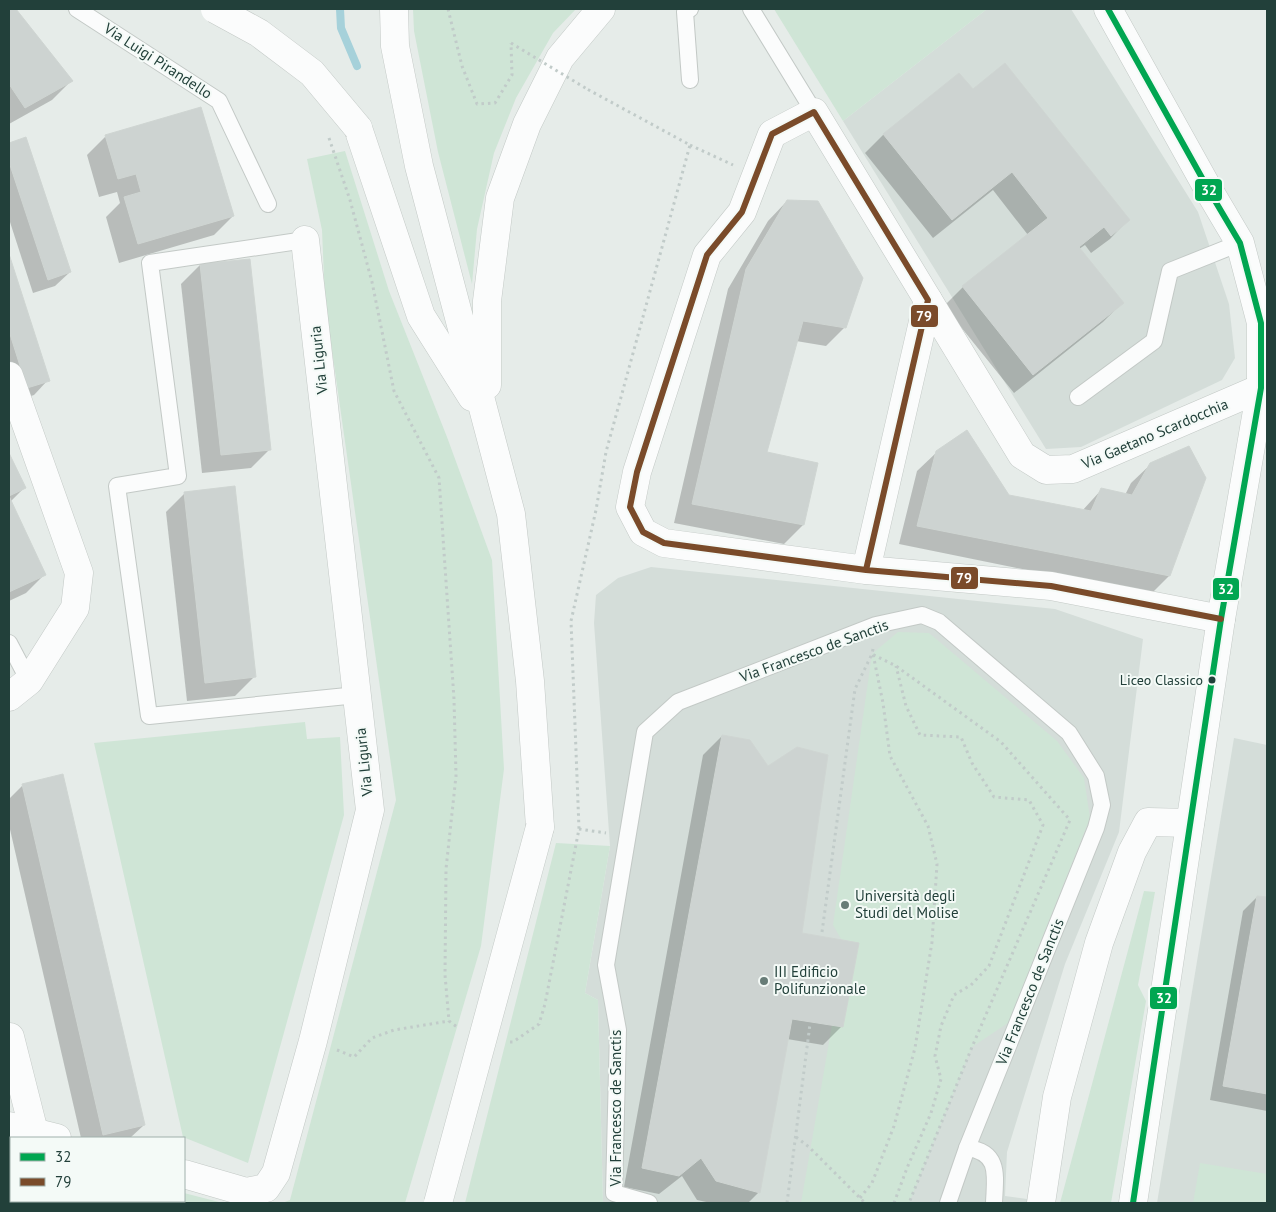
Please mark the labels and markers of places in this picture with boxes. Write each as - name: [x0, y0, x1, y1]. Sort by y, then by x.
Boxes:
- place label: Liceo Classico: [1120, 671, 1203, 689]
- marker: Liceo Classico: [1207, 675, 1217, 685]
- place label: Università degli Studi del Molise: [855, 886, 959, 922]
- marker: Università degli Studi del Molise: [839, 899, 851, 911]
- place label: III Edificio Polifunzionale: [774, 962, 866, 998]
- marker: III Edificio Polifunzionale: [758, 975, 770, 987]

